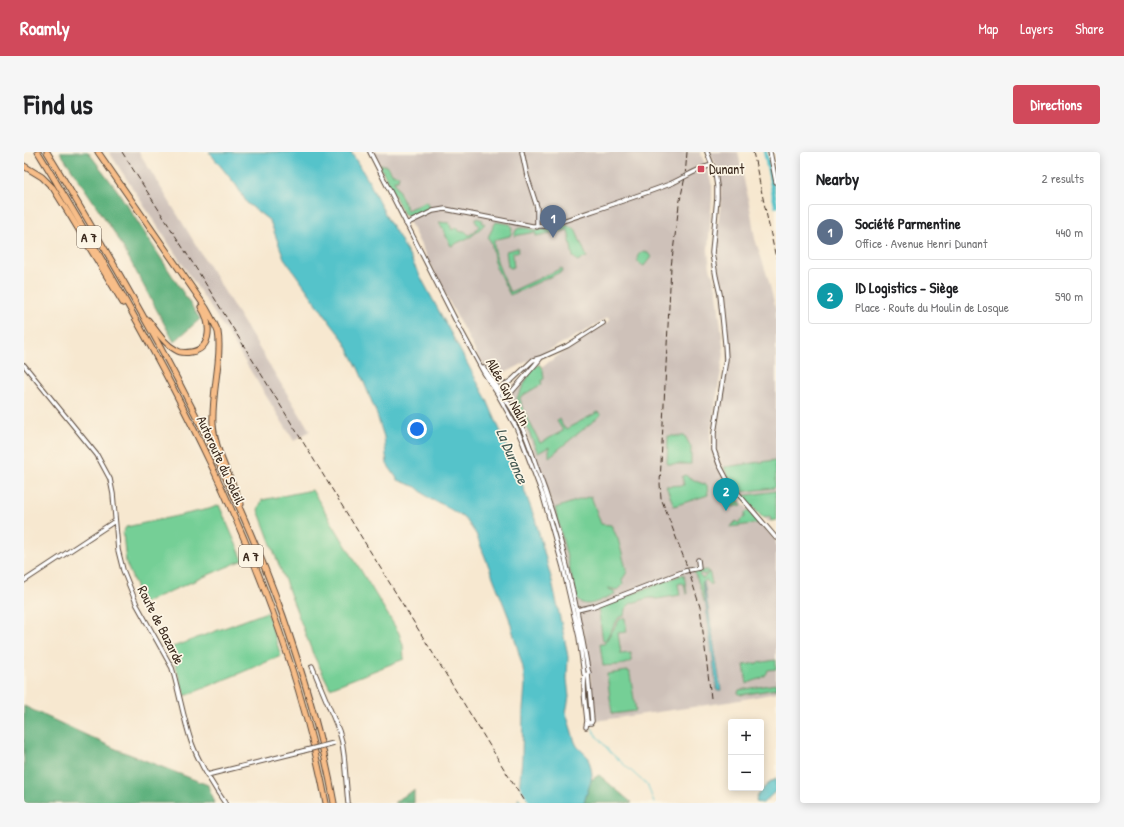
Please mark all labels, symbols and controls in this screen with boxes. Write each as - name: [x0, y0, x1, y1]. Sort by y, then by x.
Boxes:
- text: Roamly: [20, 15, 70, 41]
- text: Map: [978, 19, 998, 38]
- text: Layers: [1020, 19, 1053, 38]
- text: Share: [1075, 19, 1104, 38]
- text: Find us: [24, 85, 93, 123]
- button: Directions: [1013, 85, 1100, 124]
- place label: Dunant: [709, 159, 744, 178]
- marker: Dunant: [696, 164, 706, 174]
- text: Nearby: [816, 167, 859, 190]
- text: 2 results: [1042, 169, 1084, 187]
- pin: 1: [540, 205, 566, 238]
- text: Société Parmentine: [855, 213, 961, 234]
- text: 1: [828, 223, 832, 241]
- text: 440 m: [1056, 223, 1083, 241]
- road number: A 7: [77, 226, 101, 248]
- text: Office · Avenue Henri Dunant: [855, 234, 987, 252]
- text: ID Logistics - Siège: [855, 277, 958, 298]
- text: 2: [827, 287, 833, 305]
- text: 590 m: [1055, 287, 1083, 305]
- text: Place · Route du Moulin de Losque: [855, 298, 1009, 316]
- street label: Allée Guy Nalin: [481, 354, 535, 430]
- street label: Autoroute du Soleil: [193, 412, 250, 507]
- your location: [407, 419, 427, 439]
- water label: La Durance: [491, 425, 534, 488]
- pin: 2: [713, 478, 739, 511]
- road number: A 7: [239, 545, 263, 567]
- street label: Route de Bazarde: [133, 582, 190, 668]
- map controls: [728, 719, 764, 791]
- button: +: [728, 719, 764, 755]
- button: −: [728, 755, 764, 791]

